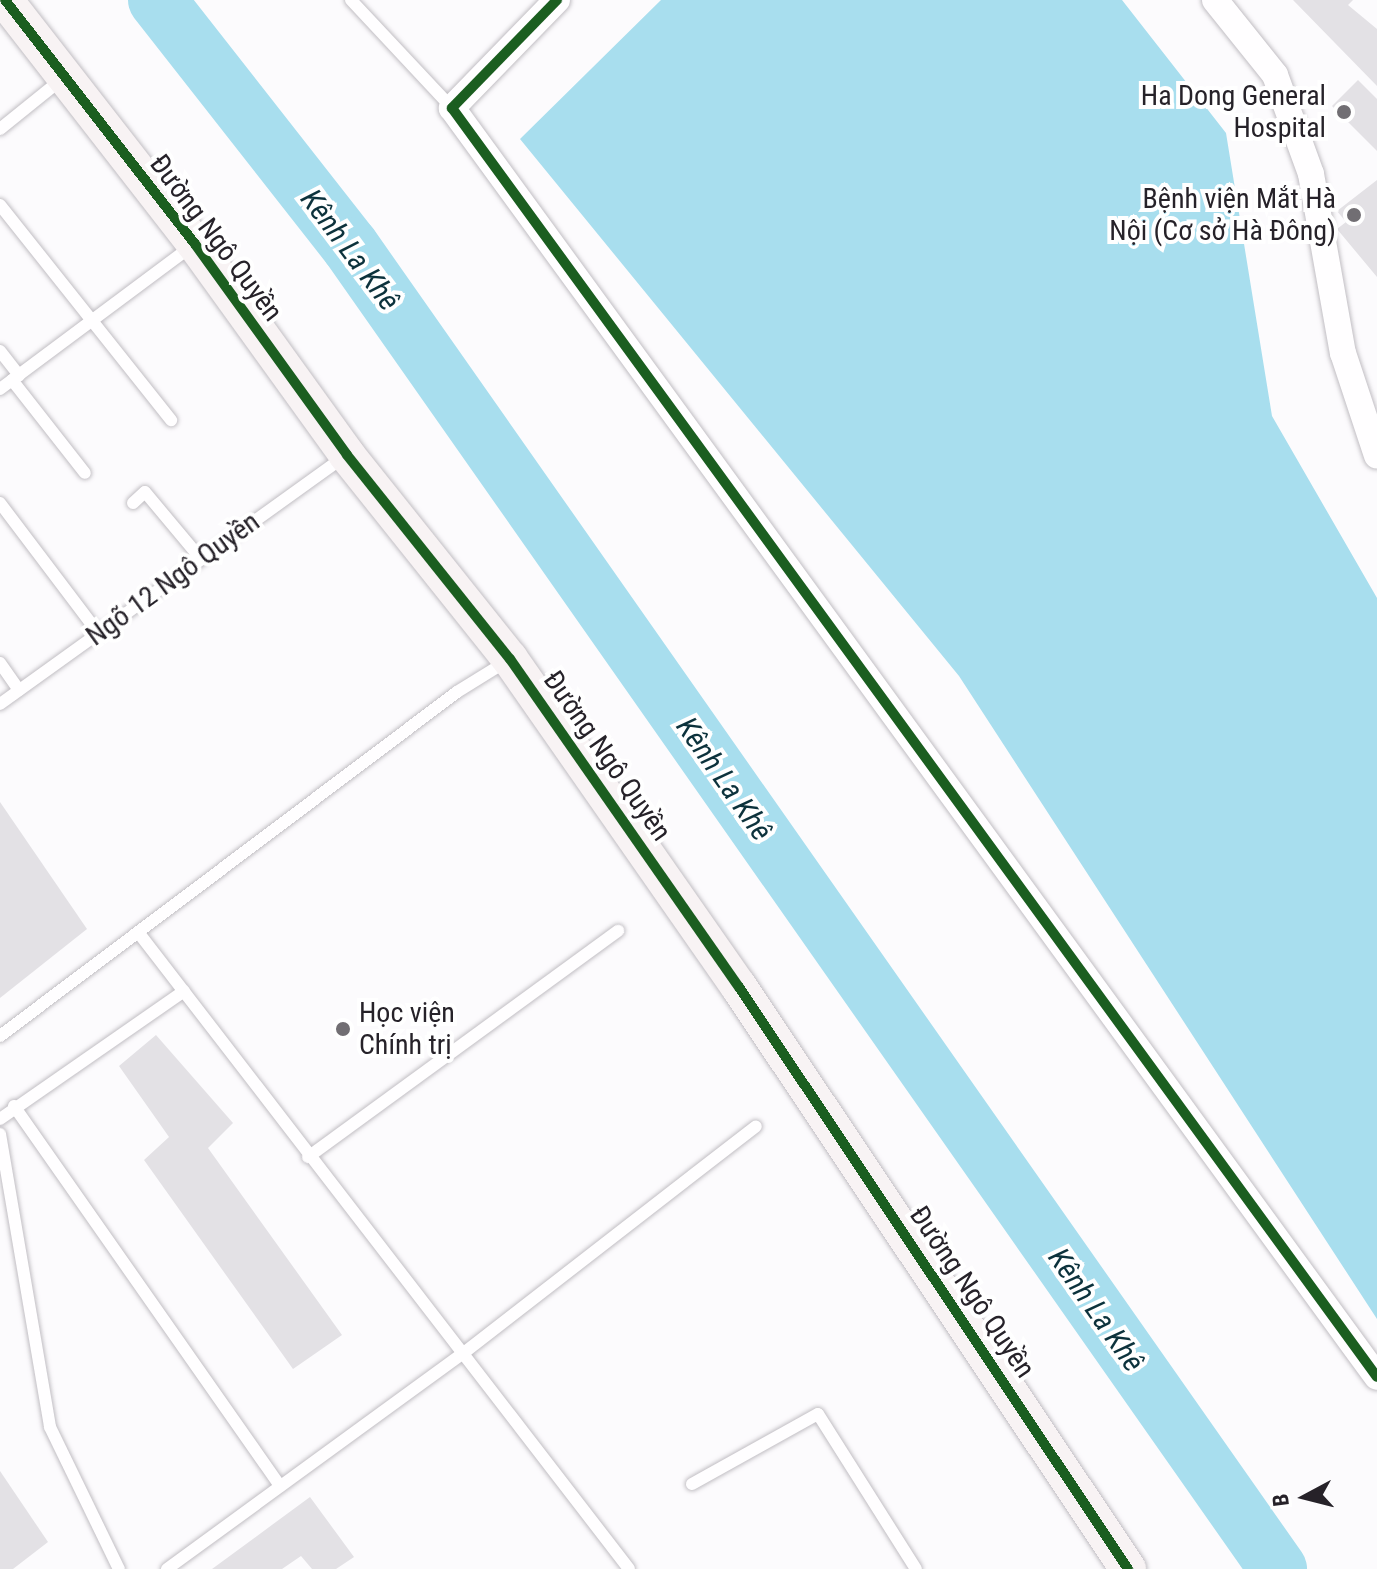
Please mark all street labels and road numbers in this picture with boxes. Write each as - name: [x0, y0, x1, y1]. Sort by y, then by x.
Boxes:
- street label: Đường Ngô Quyền: [142, 148, 290, 328]
- street label: Ngõ 12 Ngô Quyền: [80, 505, 266, 653]
- street label: Đường Ngô Quyền: [536, 665, 678, 847]
- street label: Đường Ngô Quyền: [902, 1200, 1042, 1384]

